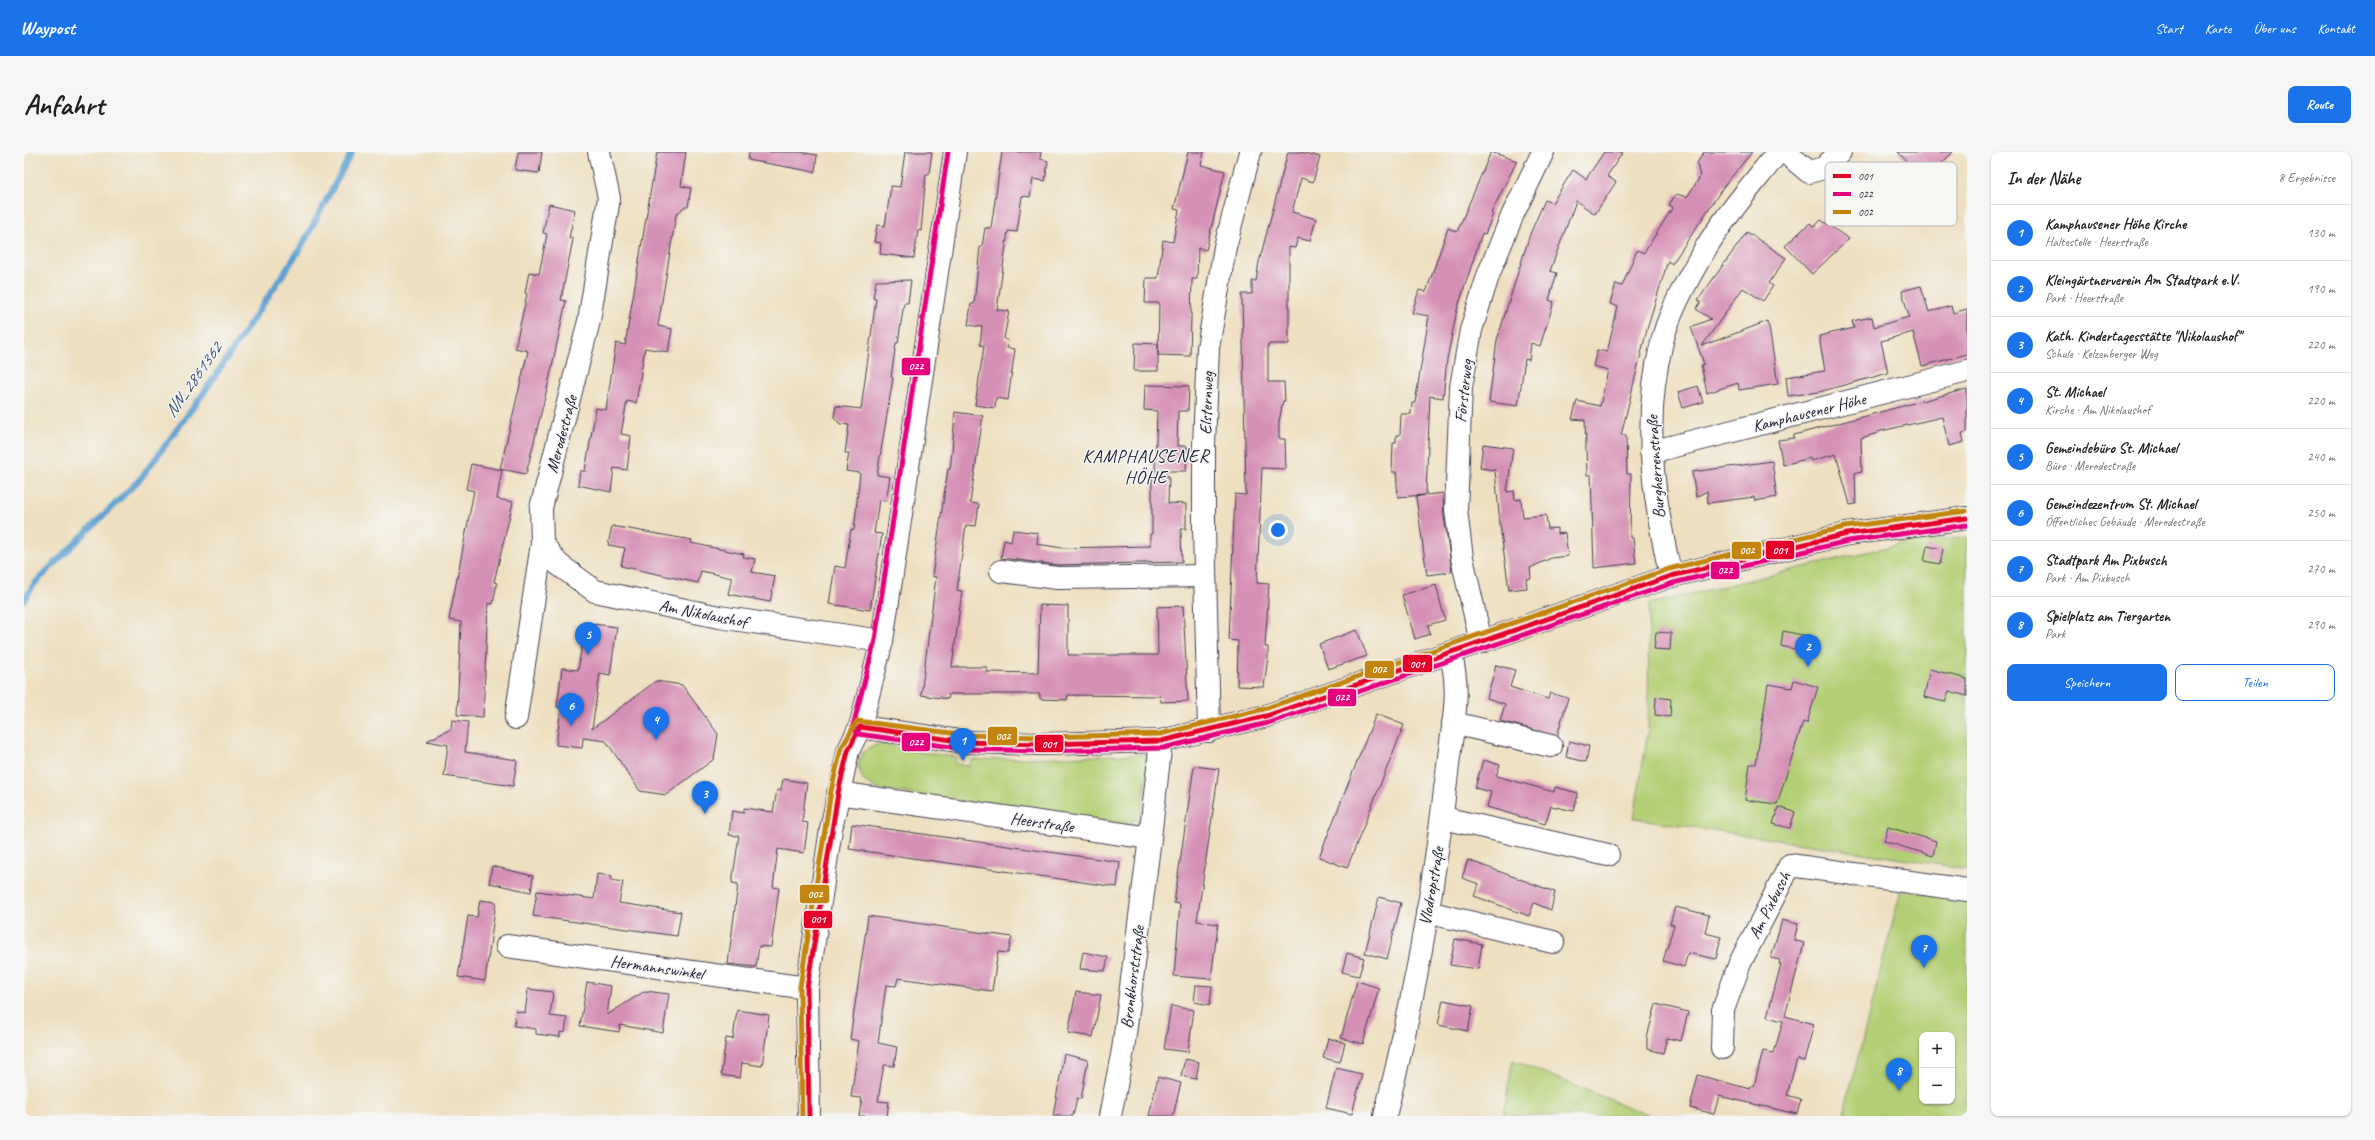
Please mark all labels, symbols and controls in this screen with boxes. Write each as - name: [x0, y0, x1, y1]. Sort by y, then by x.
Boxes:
- text: Waypost: [20, 16, 75, 40]
- text: Start: [2155, 20, 2183, 37]
- text: Karte: [2205, 20, 2231, 37]
- text: Über uns: [2253, 20, 2295, 37]
- text: Kontakt: [2317, 20, 2355, 37]
- button: Route: [2288, 86, 2351, 123]
- text: Anfahrt: [24, 87, 104, 122]
- legend: [1825, 162, 1957, 226]
- text: In der Nähe: [2007, 168, 2080, 189]
- text: 001: [1858, 169, 1874, 183]
- text: 8 Ergebnisse: [2279, 170, 2335, 186]
- text: 022: [1858, 187, 1874, 201]
- text: 002: [1858, 205, 1874, 219]
- text: Kamphausener Höhe Kirche: [2045, 215, 2186, 234]
- text: 1: [2017, 225, 2023, 241]
- text: 130 m: [2307, 225, 2335, 241]
- text: Haltestelle · Heerstraße: [2045, 234, 2148, 250]
- text: Kleingärtnerverein Am Stadtpark e.V.: [2045, 271, 2239, 290]
- text: 2: [2017, 281, 2023, 297]
- text: 190 m: [2307, 281, 2335, 297]
- text: Park · Heerstraße: [2045, 290, 2123, 306]
- text: Kath. Kindertagesstätte "Nikolaushof": [2045, 327, 2241, 346]
- water label: NN_2861362: [159, 336, 228, 421]
- text: 3: [2017, 337, 2023, 353]
- text: 220 m: [2307, 337, 2335, 353]
- text: Schule · Kelzenberger Weg: [2045, 346, 2158, 362]
- line badge: 022: [901, 357, 931, 376]
- street label: Försterweg: [1450, 358, 1477, 424]
- text: 022: [909, 359, 924, 373]
- street label: Elsternweg: [1195, 370, 1218, 435]
- text: St. Michael: [2045, 383, 2105, 402]
- street label: Kamphausener Höhe: [1750, 388, 1869, 437]
- street label: Merodestraße: [541, 392, 582, 475]
- text: 4: [2017, 393, 2023, 409]
- text: 220 m: [2307, 393, 2335, 409]
- text: Kirche · Am Nikolaushof: [2045, 402, 2150, 418]
- street label: Burgherrenstraße: [1641, 413, 1670, 519]
- text: Gemeindebüro St. Michael: [2045, 439, 2178, 458]
- district label: KAMPHAUSENER HÖHE: [1083, 445, 1211, 488]
- text: 5: [2017, 449, 2023, 465]
- text: 240 m: [2307, 449, 2335, 465]
- text: Büro · Merodestraße: [2045, 458, 2135, 474]
- text: Gemeindezentrum St. Michael: [2045, 495, 2196, 514]
- text: 6: [2017, 505, 2023, 521]
- text: 250 m: [2307, 505, 2335, 521]
- text: Öffentliches Gebäude · Merodestraße: [2045, 514, 2205, 530]
- your location: [1268, 520, 1288, 540]
- line badge: 001: [1765, 540, 1795, 560]
- line badge: 002: [1731, 541, 1762, 560]
- text: 002: [1740, 543, 1755, 557]
- text: 001: [1773, 543, 1788, 557]
- text: Stadtpark Am Pixbusch: [2045, 551, 2167, 570]
- line badge: 022: [1710, 561, 1740, 580]
- text: 7: [2017, 561, 2023, 577]
- text: 270 m: [2307, 561, 2335, 577]
- text: 022: [1718, 563, 1733, 577]
- text: Park · Am Pixbusch: [2045, 570, 2130, 586]
- street label: Am Nikolaushof: [657, 595, 752, 633]
- text: Spielplatz am Tiergarten: [2045, 607, 2170, 626]
- text: 8: [2017, 617, 2023, 633]
- text: 290 m: [2307, 617, 2335, 633]
- pin: 5: [575, 622, 601, 655]
- text: Park: [2045, 626, 2066, 642]
- pin: 2: [1795, 634, 1821, 667]
- line badge: 001: [1402, 654, 1433, 673]
- text: 001: [1410, 657, 1425, 671]
- line badge: 002: [1364, 660, 1395, 679]
- text: 002: [1372, 662, 1387, 676]
- button: Speichern: [2007, 664, 2167, 701]
- button: Teilen: [2175, 664, 2335, 701]
- line badge: 022: [1327, 688, 1357, 707]
- text: 022: [1335, 690, 1350, 704]
- pin: 6: [558, 693, 584, 726]
- pin: 4: [643, 707, 669, 740]
- line badge: 002: [987, 726, 1018, 746]
- pin: 1: [950, 728, 976, 761]
- text: 002: [996, 729, 1011, 743]
- line badge: 022: [901, 732, 931, 752]
- line badge: 001: [1034, 734, 1064, 753]
- text: 022: [909, 735, 924, 749]
- text: 001: [1042, 737, 1057, 751]
- pin: 3: [692, 781, 718, 814]
- street label: Heerstraße: [1009, 808, 1076, 838]
- street label: Vlodropstraße: [1414, 844, 1449, 927]
- street label: Am Pixbusch: [1744, 868, 1795, 942]
- line badge: 002: [799, 884, 830, 904]
- text: 002: [808, 887, 823, 901]
- line badge: 001: [803, 910, 833, 929]
- text: 001: [811, 912, 826, 926]
- street label: Bronkhorststraße: [1116, 923, 1149, 1030]
- pin: 7: [1911, 935, 1937, 968]
- street label: Hermannswinkel: [609, 951, 708, 985]
- map controls: [1919, 1032, 1955, 1104]
- button: +: [1919, 1032, 1955, 1068]
- pin: 8: [1886, 1058, 1912, 1091]
- button: −: [1919, 1068, 1955, 1104]

